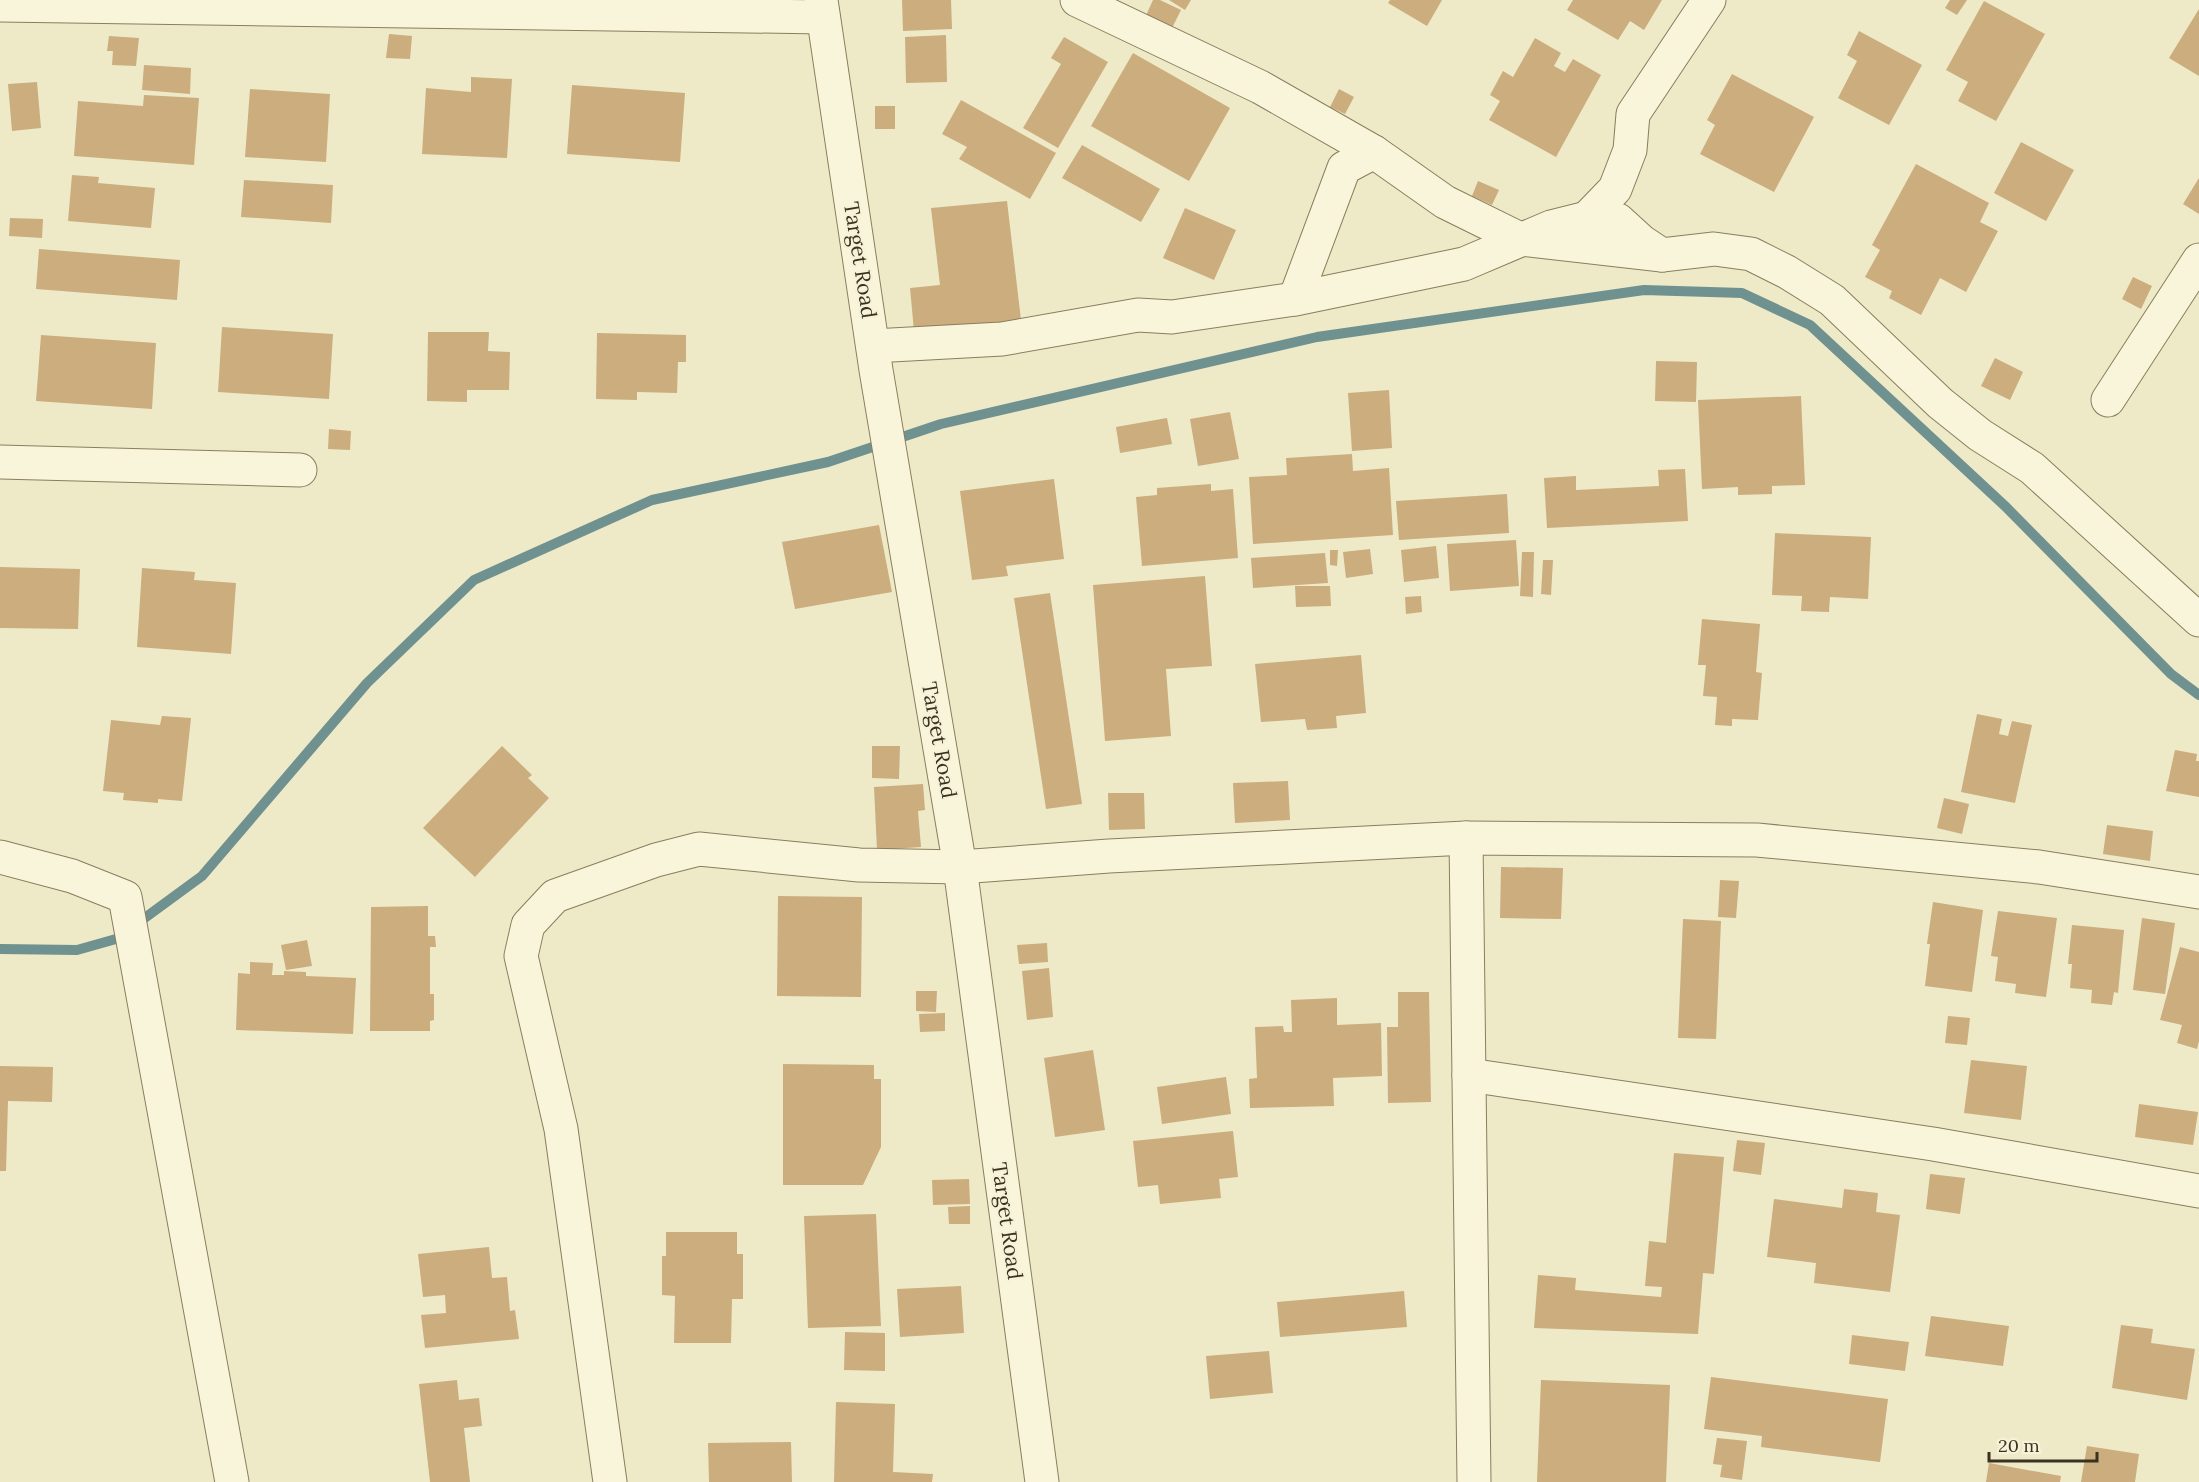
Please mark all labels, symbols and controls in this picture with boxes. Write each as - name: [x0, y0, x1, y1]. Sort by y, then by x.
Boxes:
- street label: Target Road: [838, 200, 883, 320]
- street label: Target Road: [916, 680, 963, 800]
- street label: Target Road: [986, 1161, 1029, 1281]
- scale bar: [1989, 1425, 2097, 1463]
- text: 20 m: [1998, 1434, 2040, 1457]

